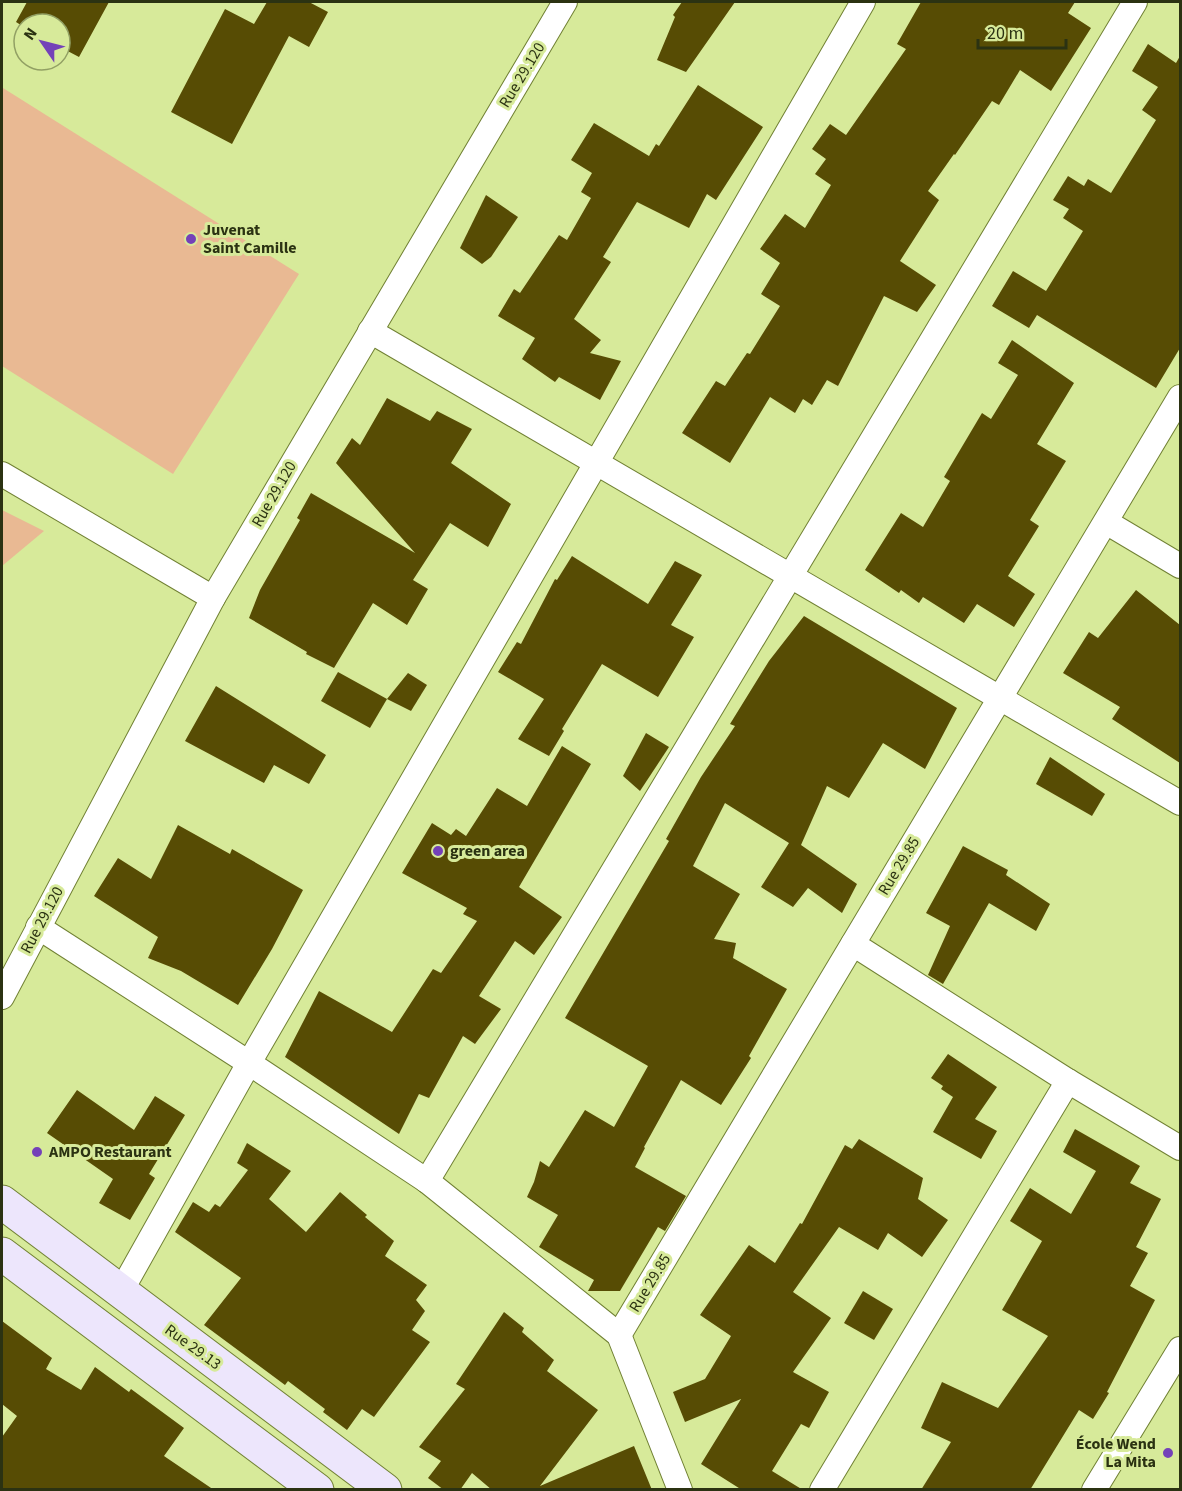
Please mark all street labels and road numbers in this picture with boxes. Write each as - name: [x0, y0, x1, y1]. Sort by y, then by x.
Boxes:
- street label: Rue 29.120: [494, 38, 550, 112]
- street label: Rue 29.120: [246, 457, 302, 531]
- street label: Rue 29.85: [873, 833, 925, 899]
- street label: Rue 29.120: [15, 883, 69, 957]
- street label: Rue 29.85: [624, 1250, 676, 1316]
- street label: Rue 29.13: [160, 1319, 226, 1375]

